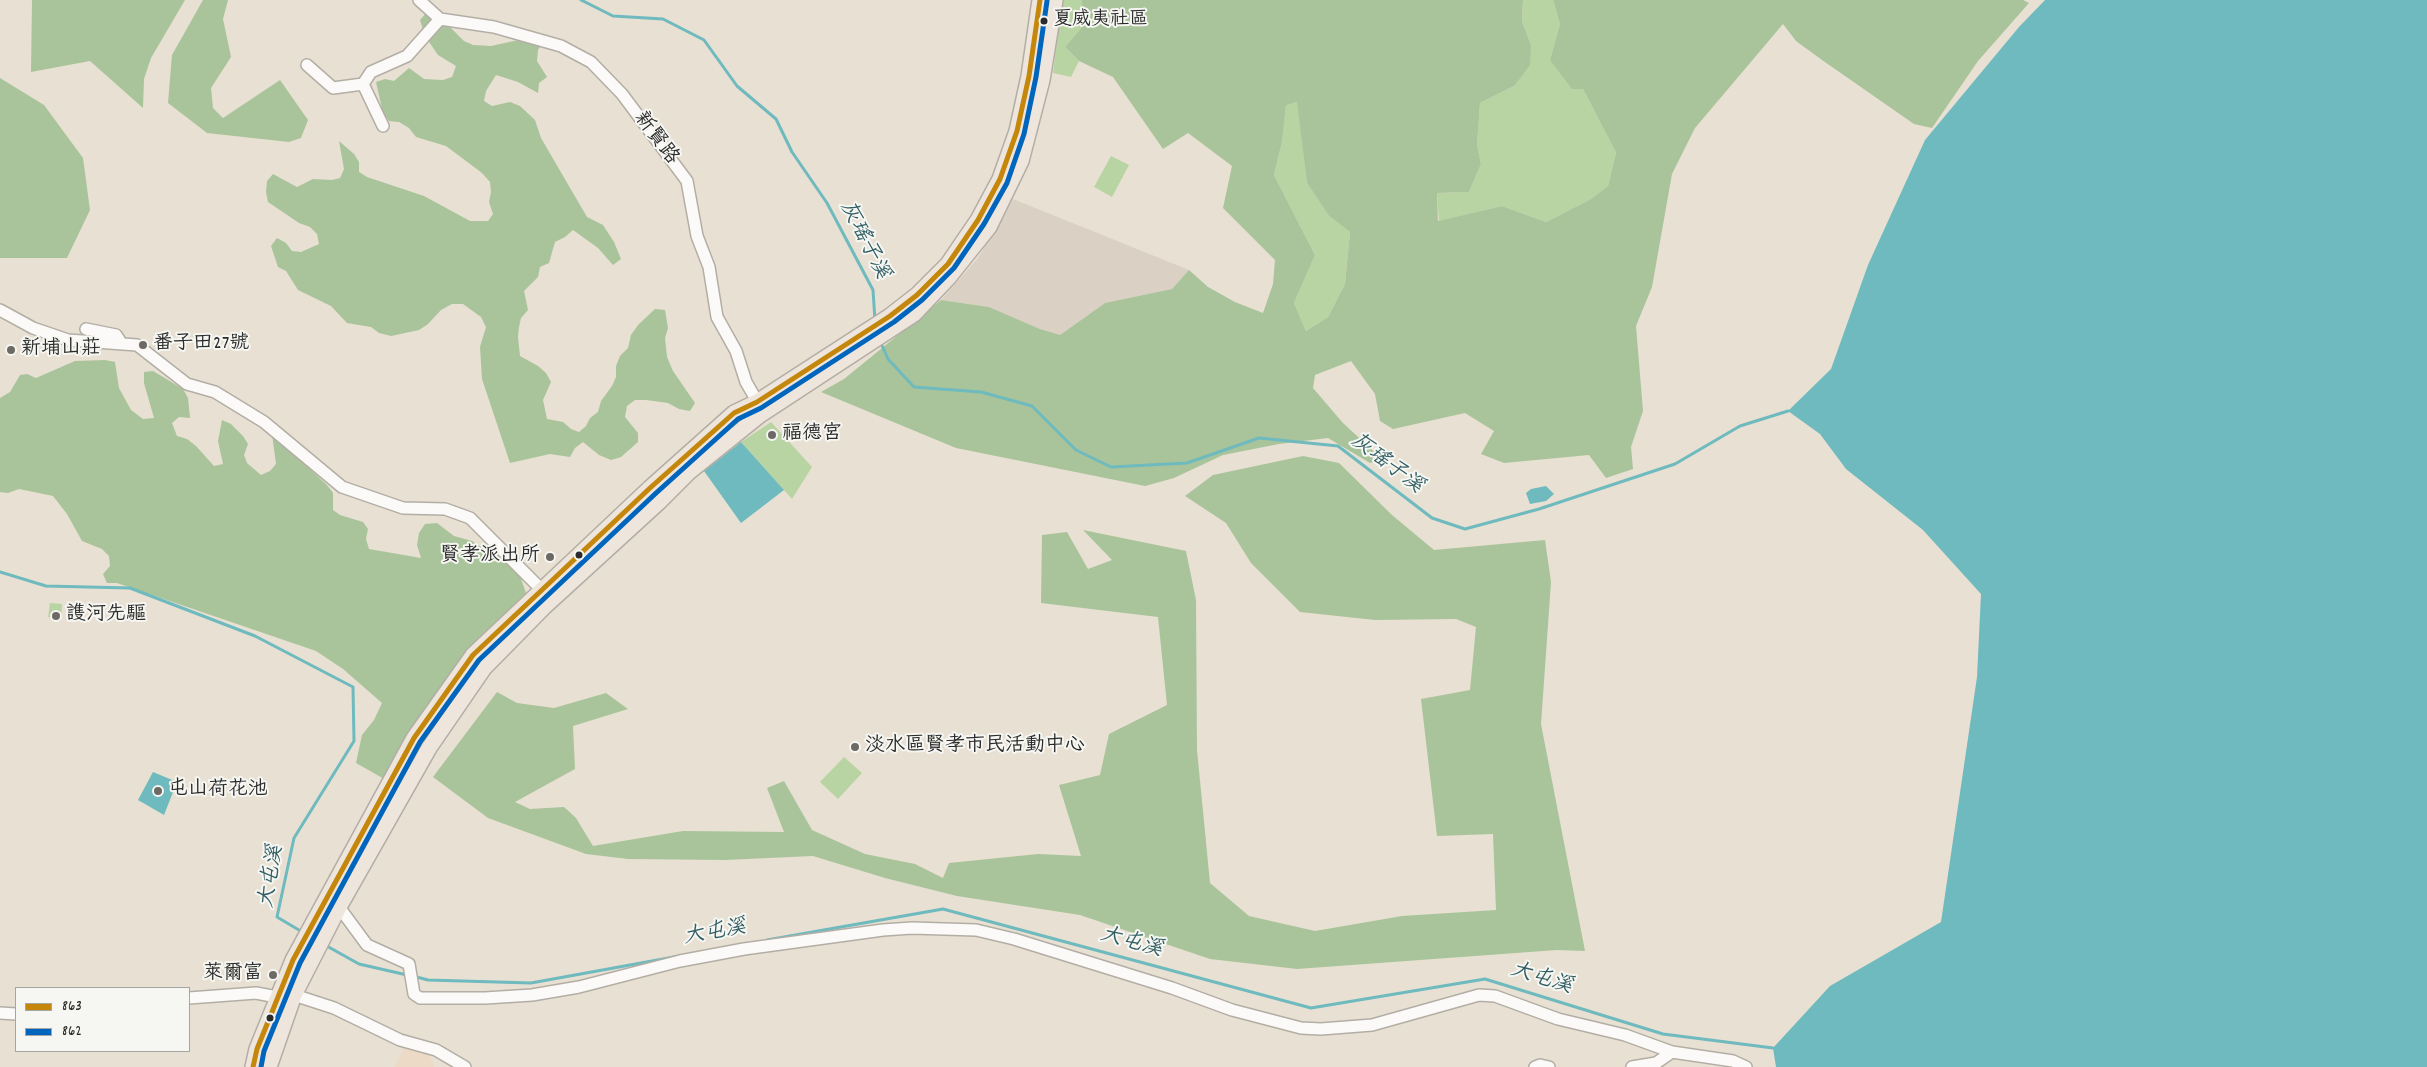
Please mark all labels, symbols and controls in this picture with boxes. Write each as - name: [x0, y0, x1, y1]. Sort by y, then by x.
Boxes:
- place label: 夏威夷社區: [1053, 10, 1148, 32]
- marker: 夏威夷社區: [1039, 16, 1049, 26]
- street label: 新賢路: [627, 108, 683, 170]
- water label: 灰瑤子溪: [833, 198, 893, 284]
- place label: 番子田27號: [153, 333, 249, 357]
- place label: 新埔山莊: [21, 338, 101, 362]
- marker: 番子田27號: [137, 339, 149, 351]
- marker: 新埔山莊: [5, 344, 17, 356]
- place label: 福德宮: [782, 423, 842, 447]
- marker: 福德宮: [766, 429, 778, 441]
- water label: 灰瑤子溪: [1345, 430, 1427, 500]
- place label: 賢孝派出所: [440, 545, 540, 569]
- unlabelled marker: [574, 550, 584, 560]
- marker: 賢孝派出所: [544, 551, 556, 563]
- place label: 謢河先驅: [66, 604, 146, 628]
- marker: 謢河先驅: [50, 610, 62, 622]
- place label: 淡水區賢孝市民活動中心: [865, 735, 1085, 759]
- marker: 淡水區賢孝市民活動中心: [849, 741, 861, 753]
- place label: 屯山荷花池: [168, 779, 268, 803]
- marker: 屯山荷花池: [152, 785, 164, 797]
- water label: 大屯溪: [256, 844, 290, 910]
- water label: 大屯溪: [682, 916, 748, 952]
- water label: 大屯溪: [1097, 924, 1165, 964]
- water label: 大屯溪: [1507, 959, 1575, 1001]
- place label: 萊爾富: [203, 963, 263, 987]
- marker: 萊爾富: [267, 969, 279, 981]
- legend: [15, 987, 190, 1052]
- text: 863: [62, 996, 82, 1018]
- unlabelled marker: [265, 1013, 275, 1023]
- text: 862: [62, 1021, 82, 1043]

